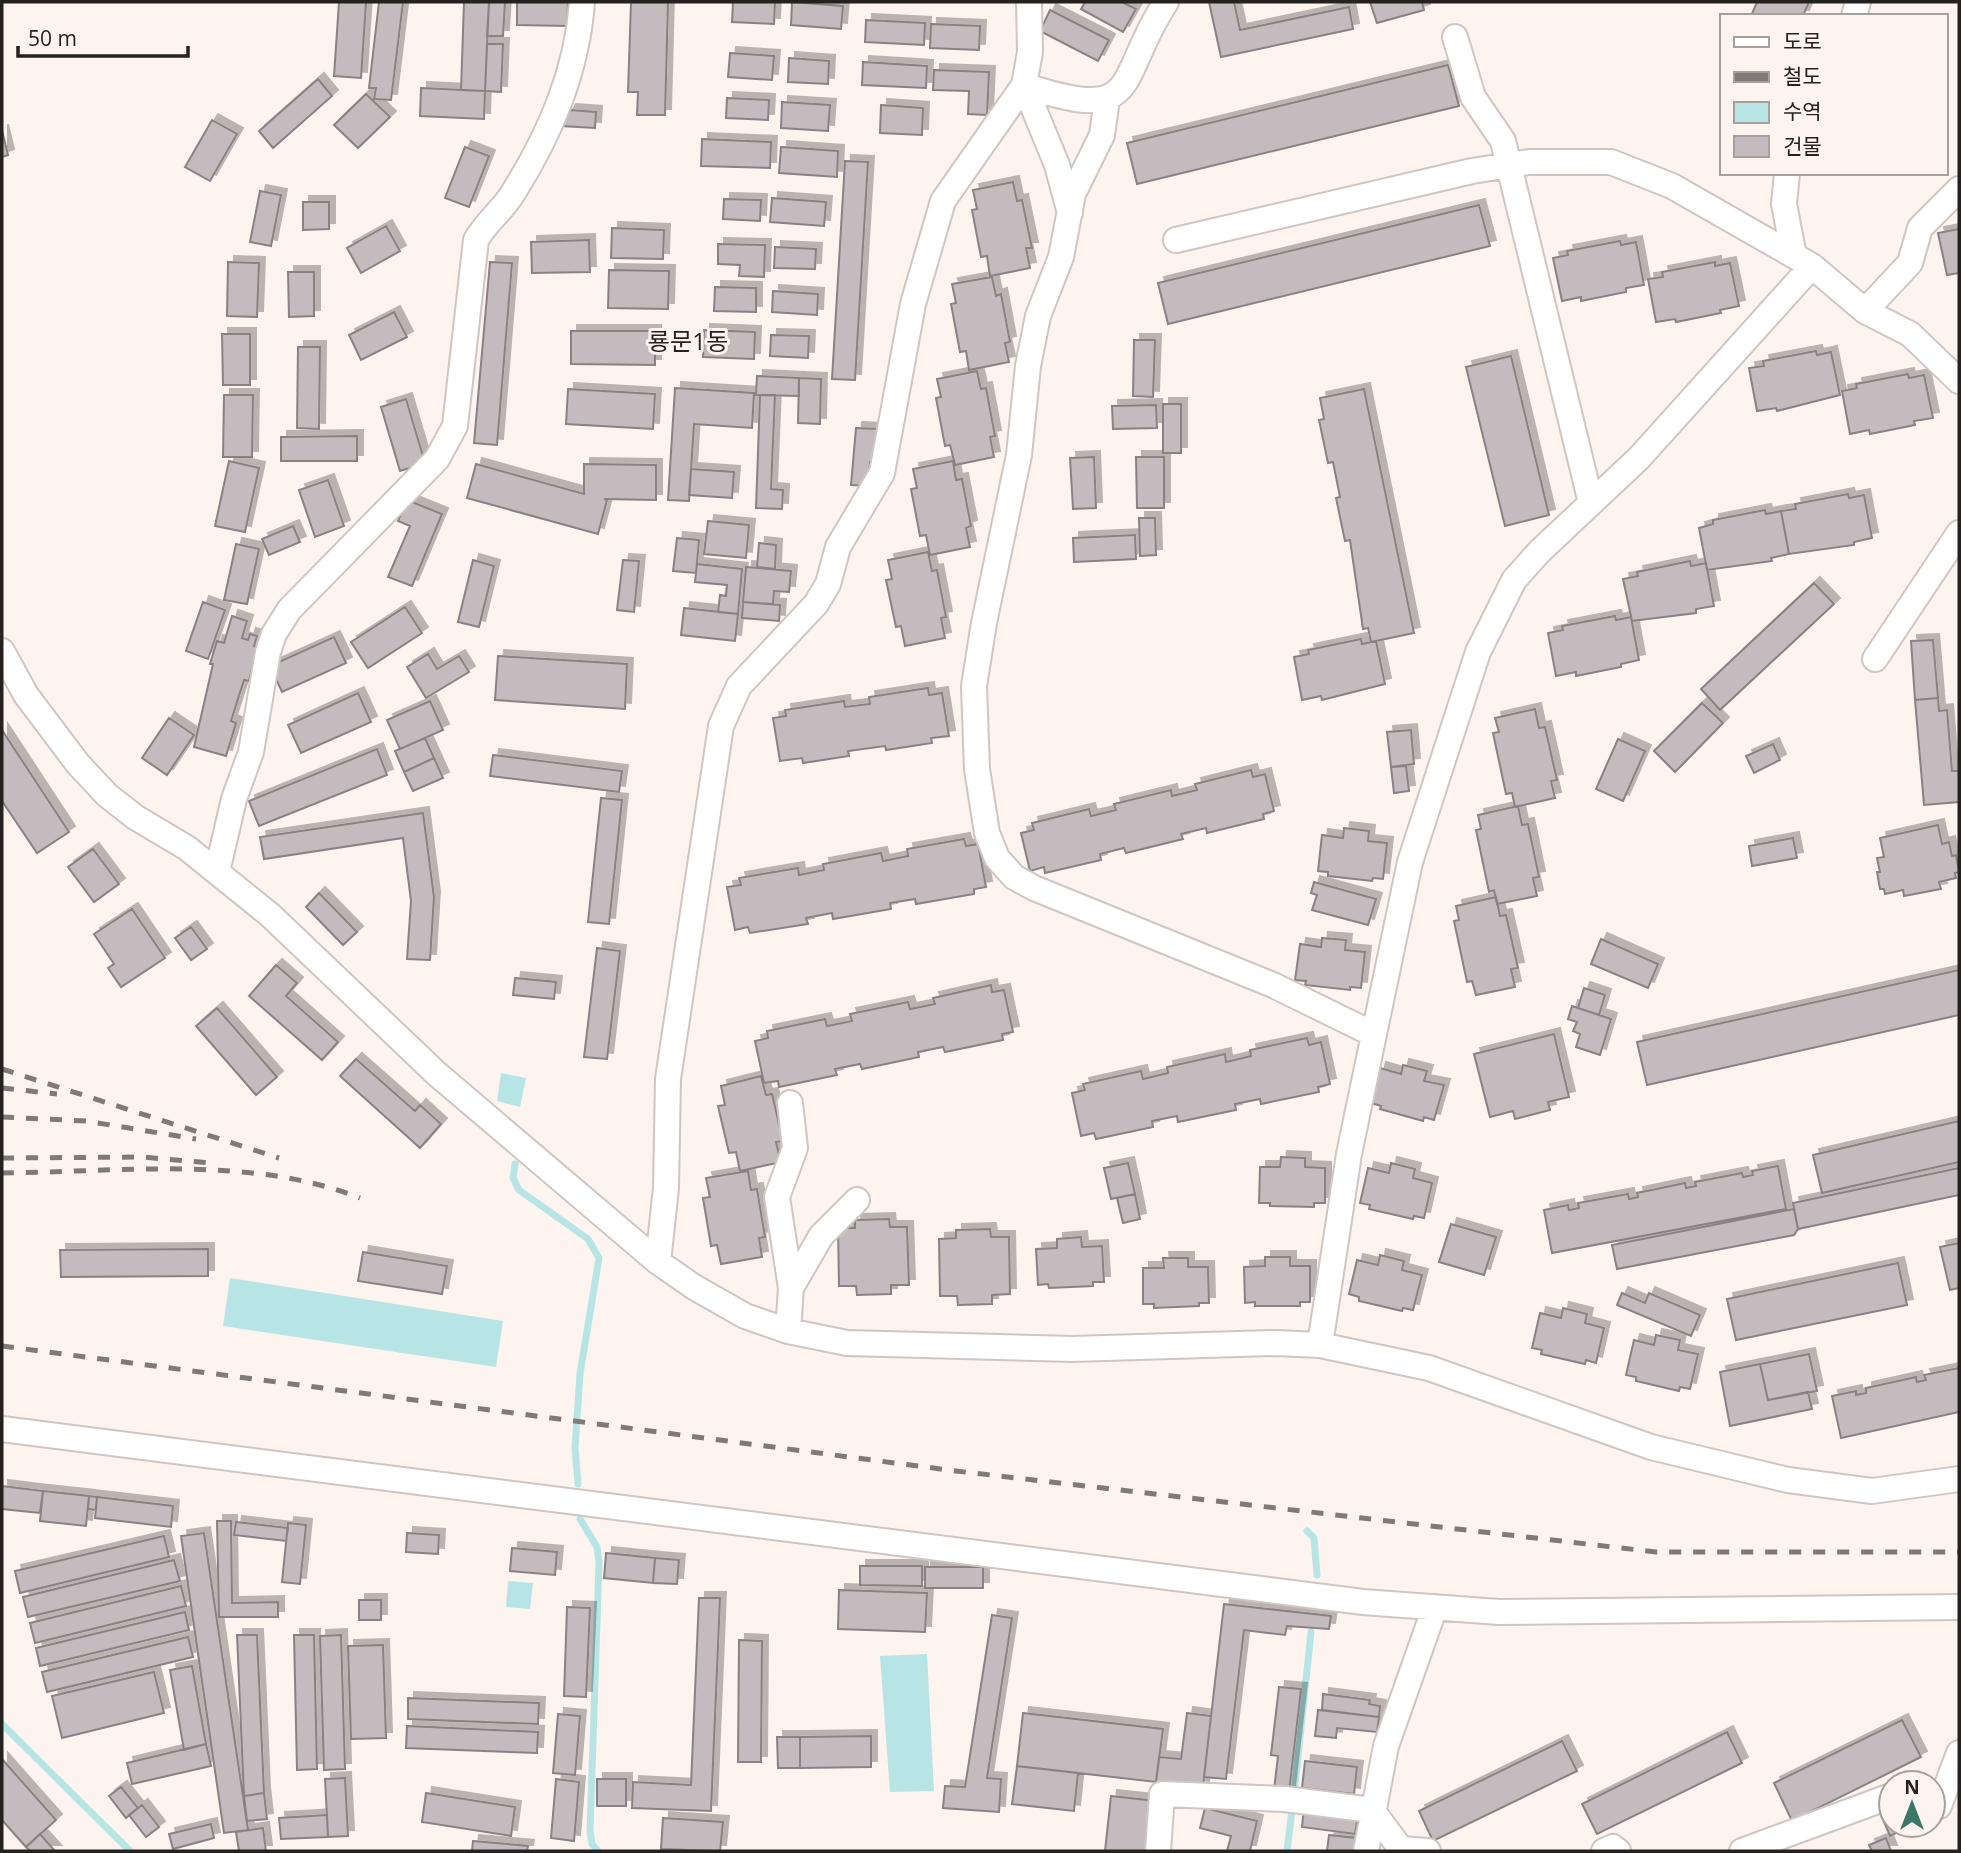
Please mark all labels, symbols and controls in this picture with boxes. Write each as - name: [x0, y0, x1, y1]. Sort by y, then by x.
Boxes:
- scale bar: [18, 14, 187, 58]
- legend: [1720, 14, 1947, 175]
- text: 50 m: [28, 24, 77, 52]
- text: 도로: [1783, 27, 1822, 55]
- text: 철도: [1783, 62, 1822, 90]
- text: 수역: [1783, 97, 1822, 125]
- text: 건물: [1783, 132, 1822, 160]
- district label: 룡문1동: [648, 324, 728, 357]
- north arrow: [1877, 1769, 1947, 1839]
- text: N: [1904, 1774, 1920, 1800]

